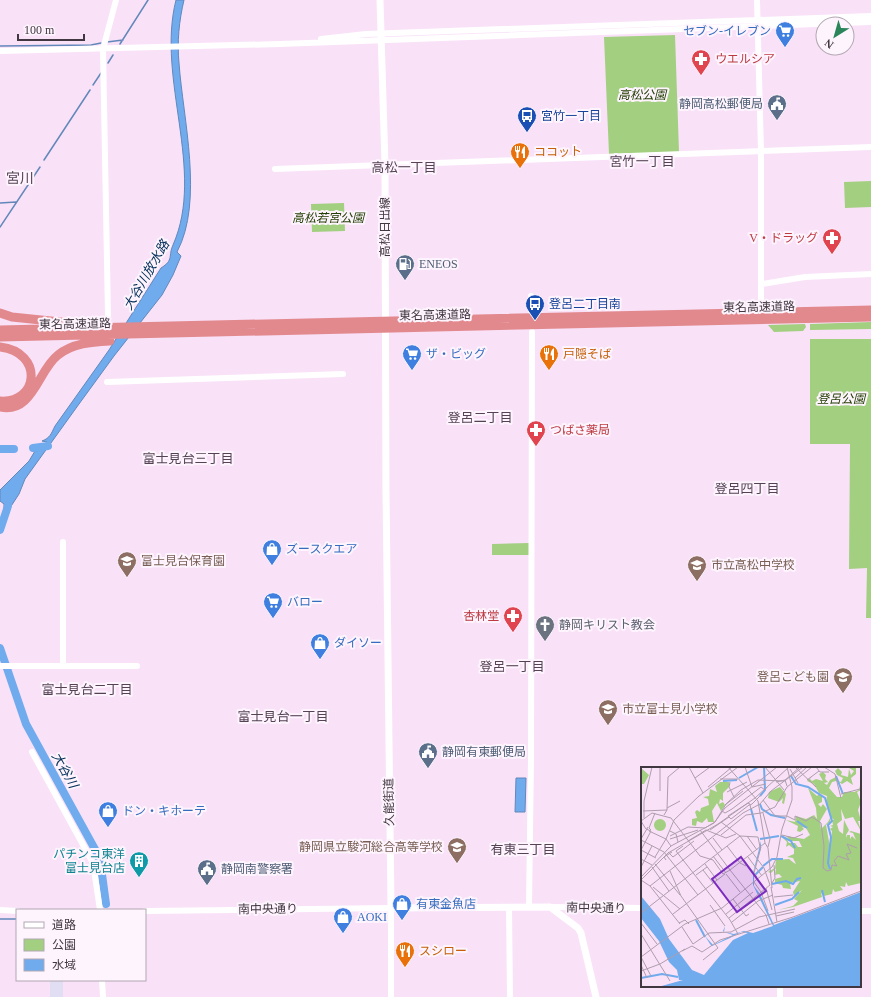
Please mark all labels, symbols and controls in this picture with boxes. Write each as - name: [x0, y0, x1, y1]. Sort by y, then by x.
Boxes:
- scale bar: [18, 16, 84, 42]
- north arrow: [815, 16, 855, 56]
- supermarket icon: セブン-イレブン: [774, 20, 796, 48]
- text: 100 m: [24, 23, 55, 37]
- place label: セブン-イレブン: [683, 24, 771, 38]
- text: N: [822, 37, 836, 51]
- pharmacy icon: ウエルシア: [690, 48, 712, 76]
- place label: ウエルシア: [715, 52, 775, 66]
- park label: 高松公園: [618, 88, 668, 102]
- public building icon: 静岡高松郵便局: [766, 93, 788, 121]
- place label: 静岡高松郵便局: [679, 97, 763, 111]
- bus stop icon: 宮竹一丁目: [516, 105, 538, 133]
- place label: 宮竹一丁目: [541, 109, 601, 123]
- restaurant icon: ココット: [509, 141, 531, 169]
- place label: ココット: [534, 145, 582, 159]
- district label: 宮竹一丁目: [609, 154, 675, 169]
- district label: 高松一丁目: [371, 160, 437, 175]
- district label: 宮川: [6, 171, 34, 186]
- street label: 高松日出線: [378, 197, 392, 257]
- park label: 高松若宮公園: [292, 211, 366, 225]
- pharmacy icon: V・ドラッグ: [821, 227, 843, 255]
- place label: V・ドラッグ: [749, 231, 818, 245]
- water label: 大谷川放水路: [120, 237, 172, 313]
- fuel station icon: ENEOS: [394, 253, 416, 281]
- place label: ENEOS: [419, 257, 458, 271]
- bus stop icon: 登呂二丁目南: [524, 293, 546, 321]
- place label: 登呂二丁目南: [549, 297, 621, 311]
- street label: 東名高速道路: [723, 299, 795, 315]
- street label: 東名高速道路: [399, 307, 471, 323]
- street label: 東名高速道路: [39, 316, 111, 332]
- supermarket icon: ザ・ビッグ: [401, 343, 423, 371]
- restaurant icon: 戸隠そば: [538, 343, 560, 371]
- place label: ザ・ビッグ: [426, 347, 486, 361]
- place label: 戸隠そば: [563, 347, 611, 361]
- park label: 登呂公園: [817, 392, 867, 406]
- district label: 登呂二丁目: [447, 410, 513, 425]
- pharmacy icon: つばさ薬局: [525, 419, 547, 447]
- place label: つばさ薬局: [550, 423, 610, 437]
- district label: 富士見台三丁目: [142, 451, 234, 466]
- district label: 登呂四丁目: [714, 481, 780, 496]
- shop icon: ズースクエア: [261, 538, 283, 566]
- place label: ズースクエア: [286, 542, 357, 556]
- school or university icon: 富士見台保育園: [116, 550, 138, 578]
- place label: 富士見台保育園: [141, 554, 225, 568]
- school or university icon: 市立高松中学校: [686, 554, 708, 582]
- place label: 市立高松中学校: [711, 558, 795, 572]
- supermarket icon: バロー: [262, 591, 284, 619]
- place label: バロー: [287, 595, 323, 609]
- pharmacy icon: 杏林堂: [502, 605, 524, 633]
- place label: 杏林堂: [463, 609, 499, 623]
- church icon: 静岡キリスト教会: [534, 614, 556, 642]
- place label: 静岡キリスト教会: [559, 618, 655, 632]
- shop icon: ダイソー: [309, 632, 331, 660]
- place label: ダイソー: [334, 636, 382, 650]
- district label: 登呂一丁目: [479, 659, 545, 674]
- school or university icon: 登呂こども園: [832, 666, 854, 694]
- place label: 登呂こども園: [757, 670, 829, 684]
- district label: 富士見台二丁目: [41, 682, 133, 697]
- school or university icon: 市立富士見小学校: [597, 698, 619, 726]
- place label: 市立富士見小学校: [622, 702, 718, 716]
- district label: 富士見台一丁目: [237, 709, 329, 724]
- public building icon: 静岡有東郵便局: [417, 741, 439, 769]
- place label: 静岡有東郵便局: [442, 745, 526, 759]
- water label: 大谷川: [49, 749, 82, 792]
- inset map: [641, 767, 861, 987]
- street label: 久能街道: [382, 778, 396, 826]
- shop icon: ドン・キホーテ: [97, 800, 119, 828]
- place label: ドン・キホーテ: [122, 804, 206, 818]
- school or university icon: 静岡県立駿河総合高等学校: [446, 836, 468, 864]
- place label: 静岡県立駿河総合高等学校: [299, 840, 443, 854]
- district label: 有東三丁目: [490, 842, 556, 857]
- place label: パチンコ東洋 富士見台店: [53, 847, 125, 875]
- building icon: パチンコ東洋 富士見台店: [128, 850, 150, 878]
- public building icon: 静岡南警察署: [196, 858, 218, 886]
- place label: 静岡南警察署: [221, 862, 293, 876]
- shop icon: 有東金魚店: [391, 893, 413, 921]
- place label: 有東金魚店: [416, 897, 476, 911]
- street label: 南中央通り: [566, 900, 626, 916]
- street label: 南中央通り: [238, 901, 298, 917]
- shop icon: AOKI: [332, 906, 354, 934]
- legend: [16, 909, 146, 981]
- place label: AOKI: [357, 910, 387, 924]
- text: 道路: [52, 918, 76, 932]
- text: 公園: [52, 938, 76, 952]
- restaurant icon: スシロー: [394, 940, 416, 968]
- place label: スシロー: [419, 944, 467, 958]
- text: 水域: [52, 958, 76, 972]

